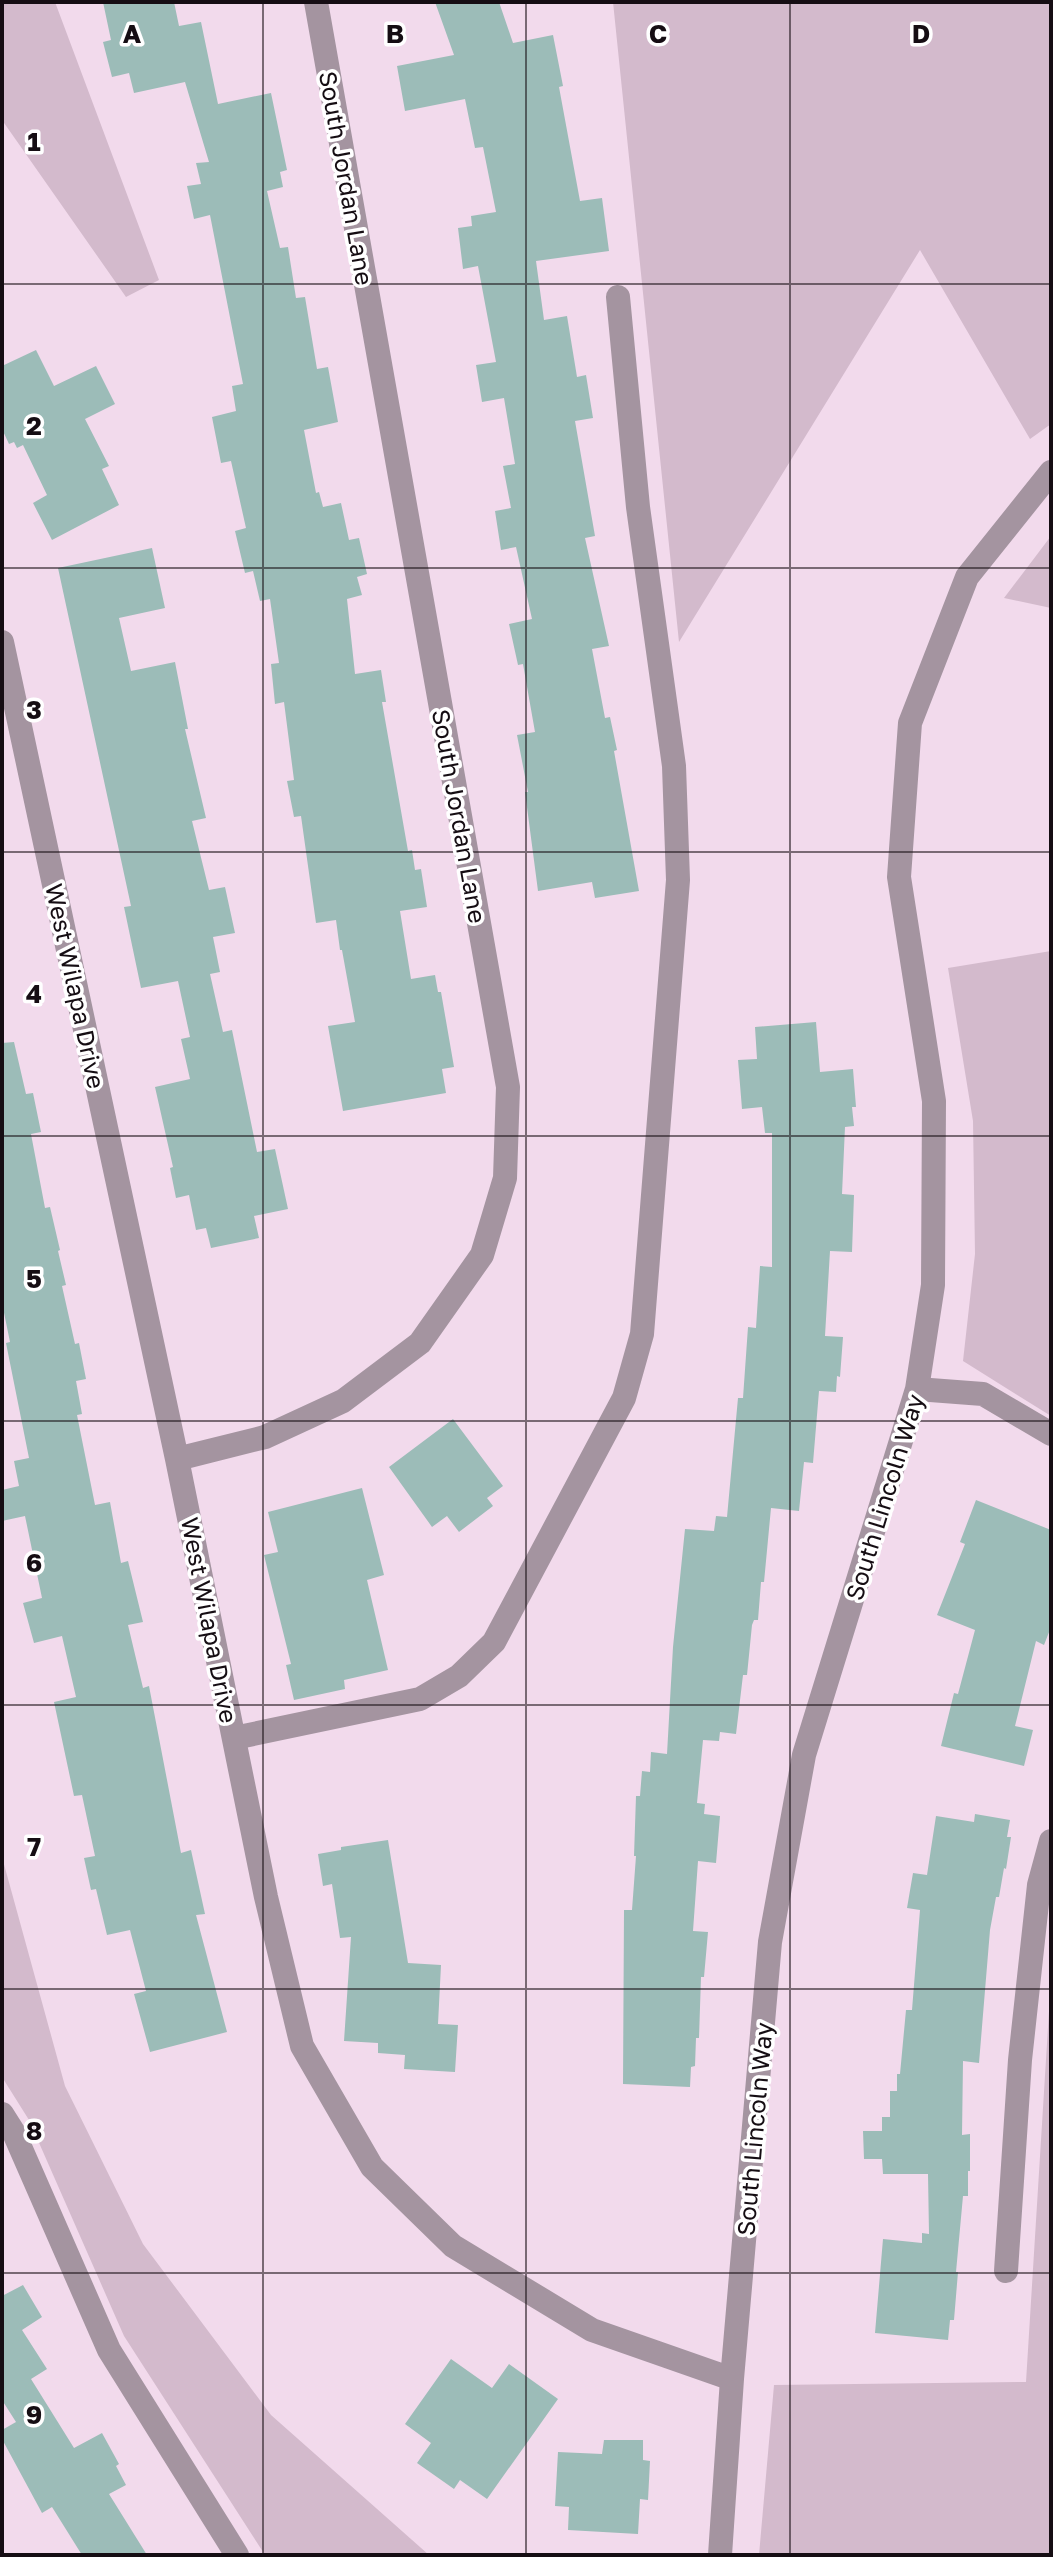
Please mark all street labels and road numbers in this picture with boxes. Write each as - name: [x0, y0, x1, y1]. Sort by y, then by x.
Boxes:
- street label: South Jordan Lane: [314, 69, 380, 287]
- street label: South Jordan Lane: [427, 707, 493, 925]
- street label: West Wilapa Drive: [40, 881, 112, 1091]
- street label: South Lincoln Way: [839, 1390, 929, 1604]
- street label: West Wilapa Drive: [176, 1515, 244, 1725]
- street label: South Lincoln Way: [730, 2021, 778, 2237]

